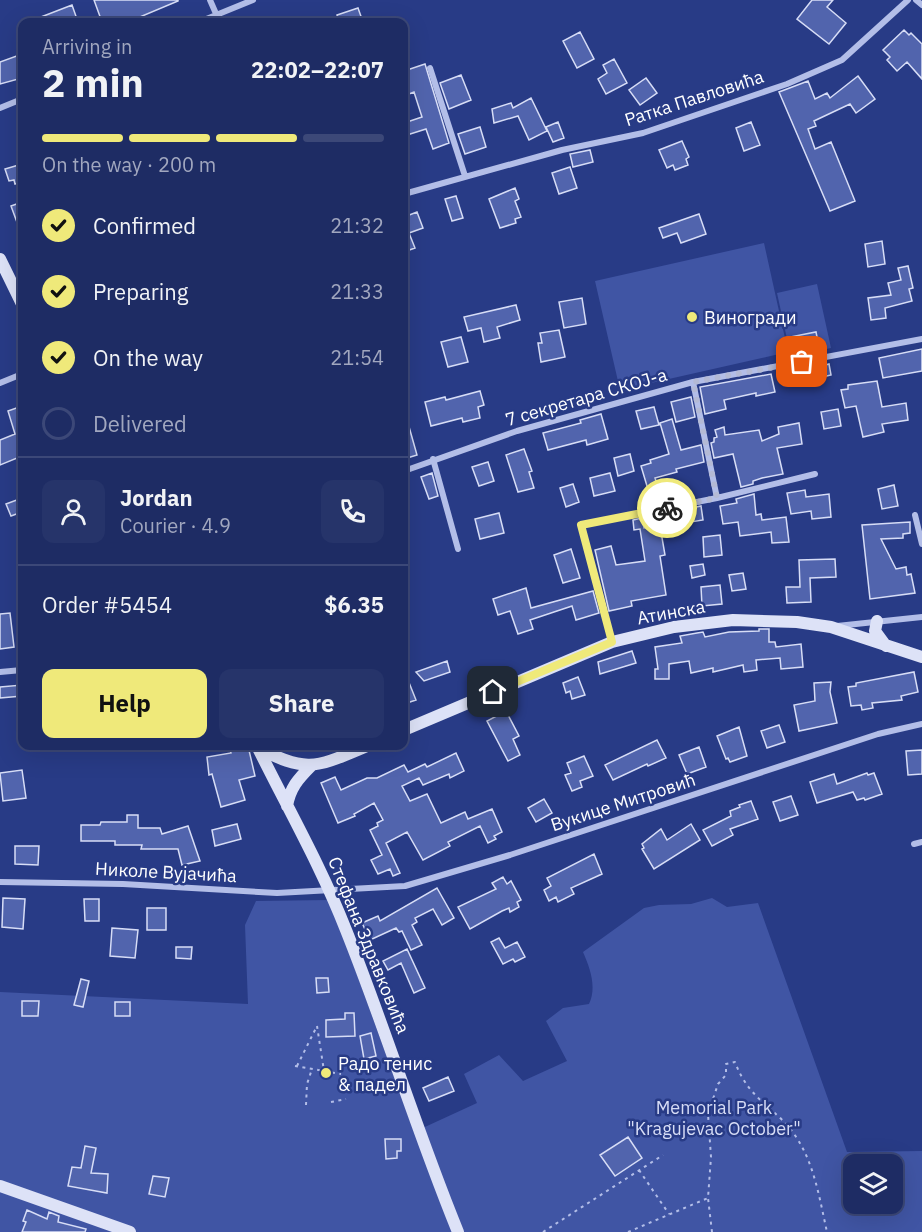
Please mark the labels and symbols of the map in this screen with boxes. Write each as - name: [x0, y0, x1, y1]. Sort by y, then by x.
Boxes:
- street label: Ратка Павловића: [622, 65, 767, 131]
- place label: Виногради: [704, 306, 797, 329]
- marker: Виногради: [685, 310, 699, 324]
- pin: [776, 336, 827, 387]
- street label: 7 секретара СКОЈ-а: [502, 363, 670, 431]
- courier: [637, 478, 697, 538]
- street label: Атинска: [635, 595, 707, 629]
- pin: [467, 666, 518, 717]
- street label: Вукице Митровић: [548, 768, 698, 836]
- street label: Стефана Здравковића: [323, 853, 415, 1037]
- street label: Николе Вујачића: [95, 857, 238, 887]
- place label: Радо тенис & падел: [338, 1052, 432, 1096]
- marker: Радо тенис & падел: [319, 1066, 333, 1080]
- park label: Memorial Park "Kragujevac October": [627, 1096, 801, 1140]

